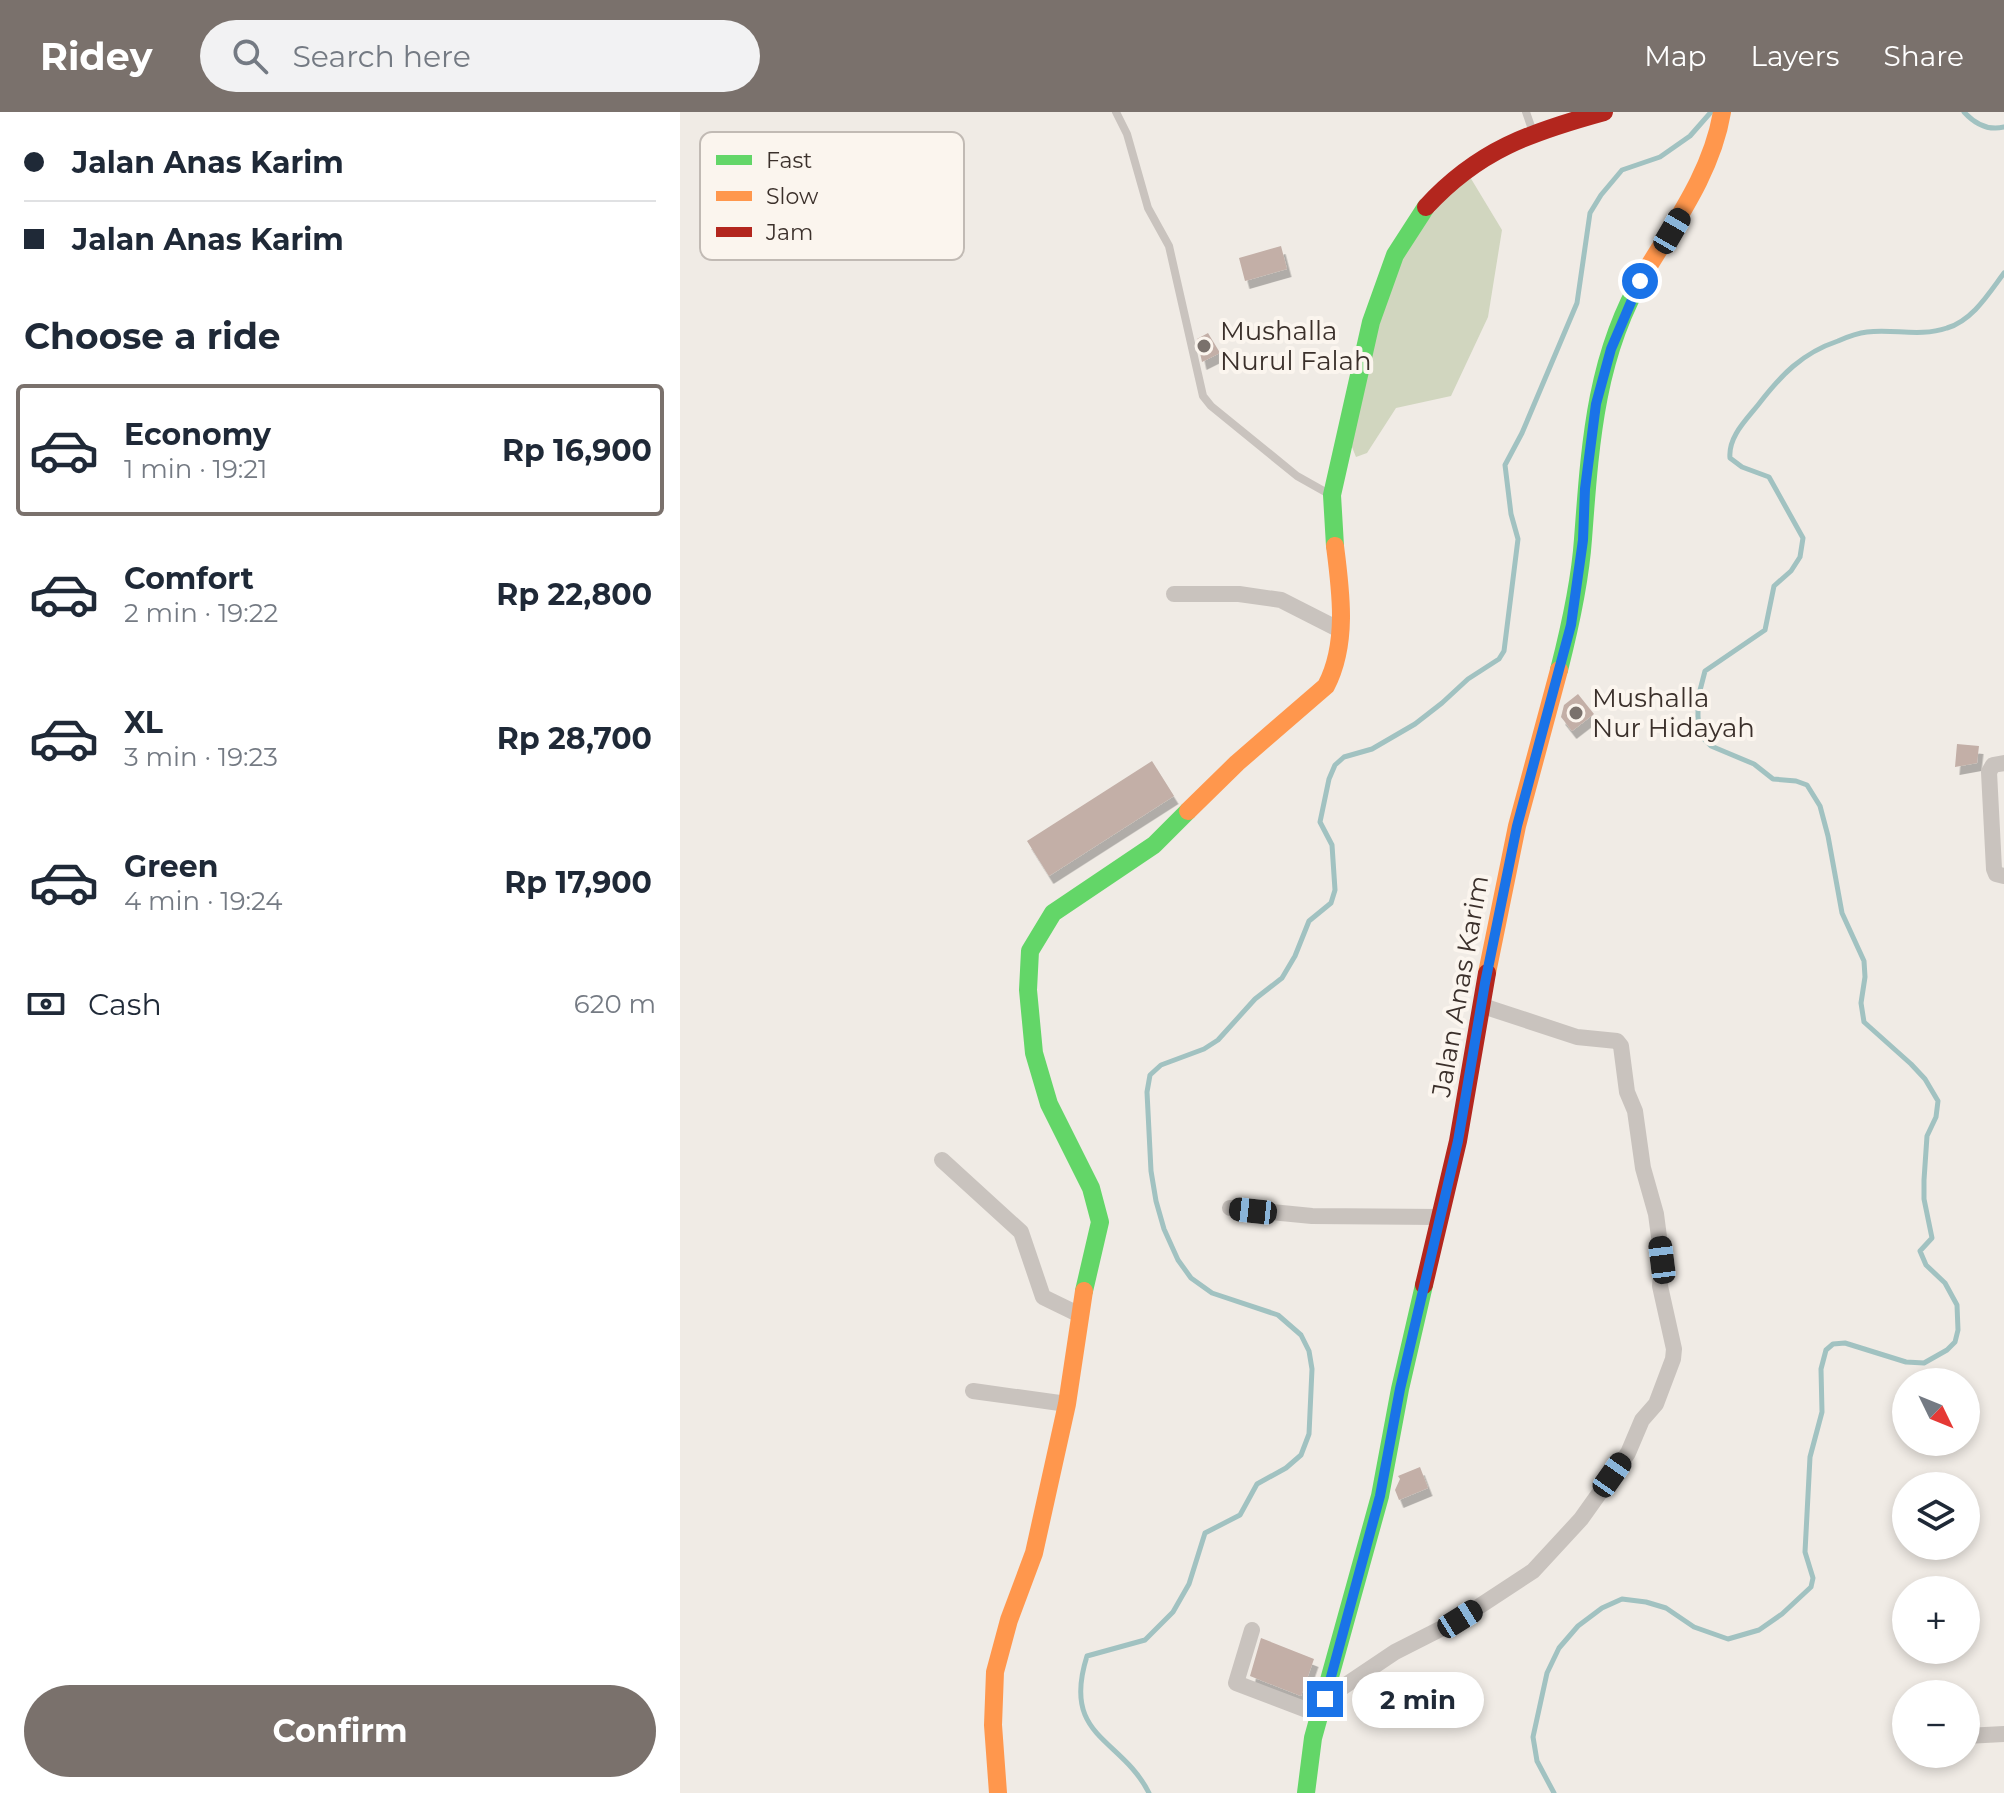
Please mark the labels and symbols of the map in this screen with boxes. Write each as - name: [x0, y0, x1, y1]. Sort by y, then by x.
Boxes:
- legend: [700, 132, 964, 260]
- text: Fast: [766, 147, 812, 174]
- text: Slow: [766, 183, 819, 210]
- car: [1650, 204, 1694, 258]
- text: Jam: [765, 219, 813, 246]
- route start: [1622, 263, 1658, 299]
- place label: Mushalla Nurul Falah: [1220, 315, 1371, 377]
- marker: Mushalla Nurul Falah: [1195, 337, 1213, 355]
- place label: Mushalla Nur Hidayah: [1592, 682, 1755, 744]
- marker: Mushalla Nur Hidayah: [1567, 704, 1585, 722]
- street label: Jalan Anas Karim: [1425, 873, 1495, 1100]
- car: [1228, 1197, 1278, 1225]
- car: [1647, 1235, 1677, 1285]
- north arrow: [1892, 1368, 1980, 1456]
- car: [1588, 1448, 1636, 1502]
- car: [1433, 1596, 1487, 1642]
- callout: 2 min: [1353, 1671, 1485, 1727]
- route end: [1307, 1681, 1343, 1717]

